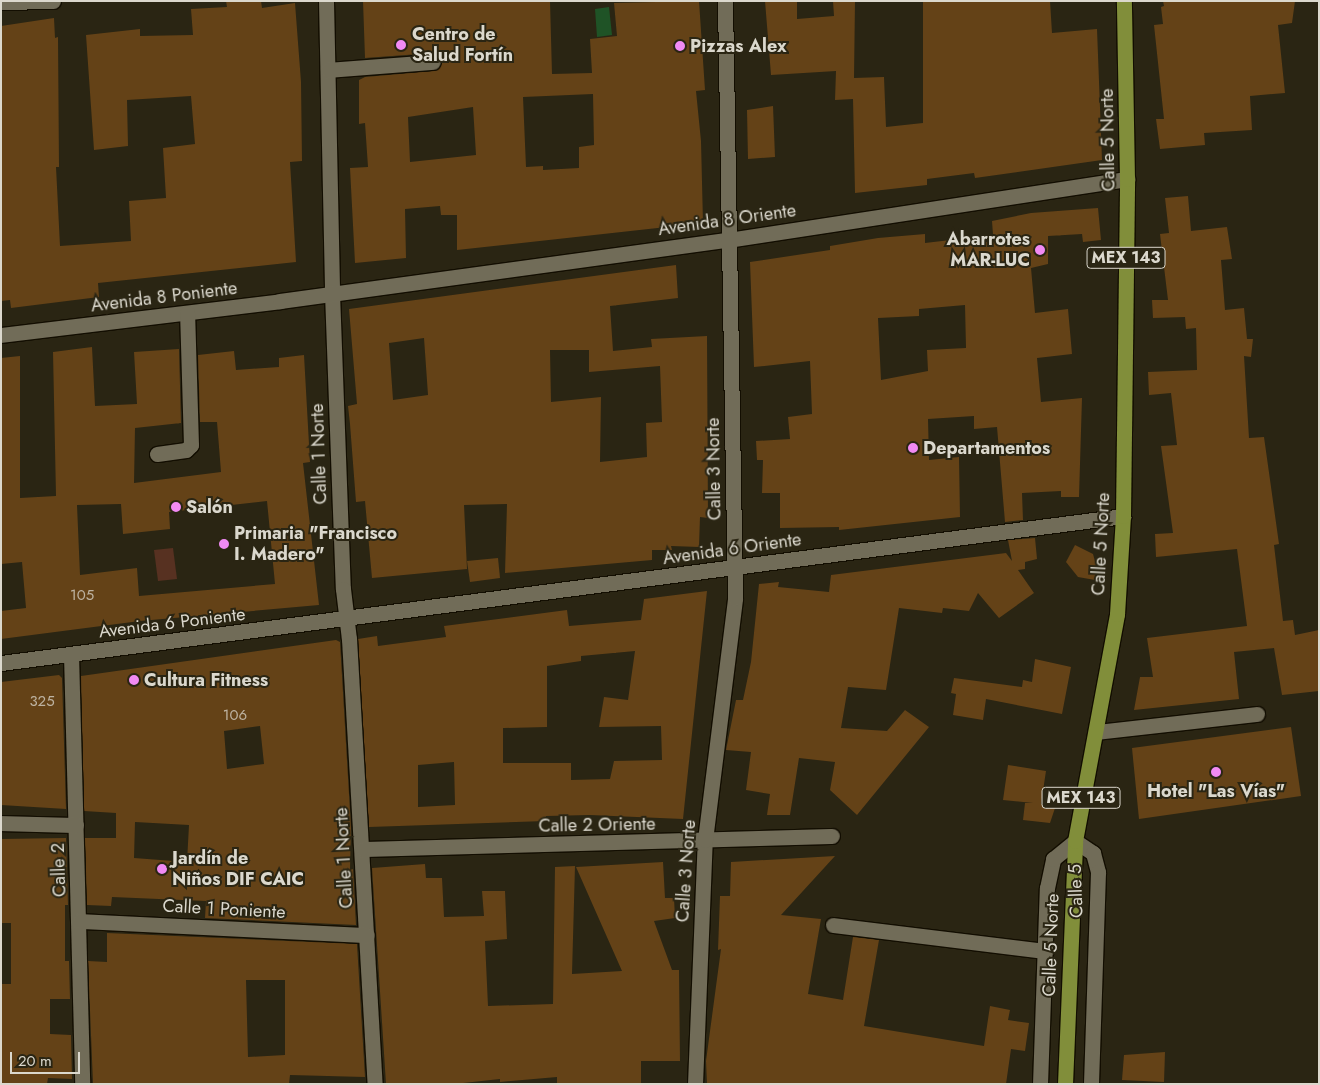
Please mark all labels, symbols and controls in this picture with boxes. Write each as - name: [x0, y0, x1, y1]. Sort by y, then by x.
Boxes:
- place label: Centro de Salud Fortín: [412, 24, 513, 66]
- place label: Pizzas Alex: [690, 35, 787, 57]
- marker: Centro de Salud Fortín: [394, 38, 408, 52]
- marker: Pizzas Alex: [674, 40, 686, 52]
- street label: Calle 5 Norte: [1096, 88, 1120, 192]
- street label: Avenida 8 Oriente: [657, 200, 797, 240]
- place label: Abarrotes MAR-LUC: [947, 229, 1030, 272]
- marker: Abarrotes MAR-LUC: [1034, 244, 1046, 256]
- road number: MEX 143: [1086, 244, 1166, 272]
- street label: Avenida 8 Poniente: [90, 277, 238, 317]
- street label: Calle 1 Norte: [306, 403, 332, 505]
- street label: Calle 3 Norte: [702, 417, 726, 521]
- place label: Departamentos: [923, 437, 1050, 459]
- marker: Departamentos: [907, 442, 919, 454]
- street label: Calle 5 Norte: [1088, 492, 1114, 596]
- place label: Salón: [186, 496, 233, 518]
- marker: Salón: [170, 501, 182, 513]
- place label: Primaria "Francisco I. Madero": [234, 523, 397, 566]
- street label: Avenida 6 Oriente: [661, 529, 803, 569]
- marker: Primaria "Francisco I. Madero": [218, 538, 230, 550]
- house number: 105: [70, 587, 94, 605]
- street label: Avenida 6 Poniente: [97, 603, 247, 643]
- place label: Cultura Fitness: [144, 669, 268, 691]
- marker: Cultura Fitness: [128, 674, 140, 686]
- house number: 325: [29, 693, 55, 711]
- house number: 106: [223, 707, 247, 725]
- marker: Hotel "Las Vías": [1210, 766, 1222, 778]
- place label: Hotel "Las Vías": [1147, 780, 1285, 802]
- road number: MEX 143: [1041, 784, 1121, 811]
- street label: Calle 1 Norte: [331, 807, 357, 909]
- street label: Calle 2 Oriente: [538, 813, 656, 837]
- street label: Calle 3 Norte: [672, 819, 700, 923]
- street label: Calle 2: [47, 843, 71, 897]
- place label: Jardín de Niños DIF CAIC: [172, 848, 304, 891]
- marker: Jardín de Niños DIF CAIC: [156, 863, 168, 875]
- street label: Calle 5: [1064, 864, 1088, 918]
- street label: Calle 5 Norte: [1038, 893, 1064, 997]
- street label: Calle 1 Poniente: [162, 895, 286, 923]
- scale bar: [12, 1042, 82, 1074]
- text: 20 m: [18, 1050, 52, 1072]

